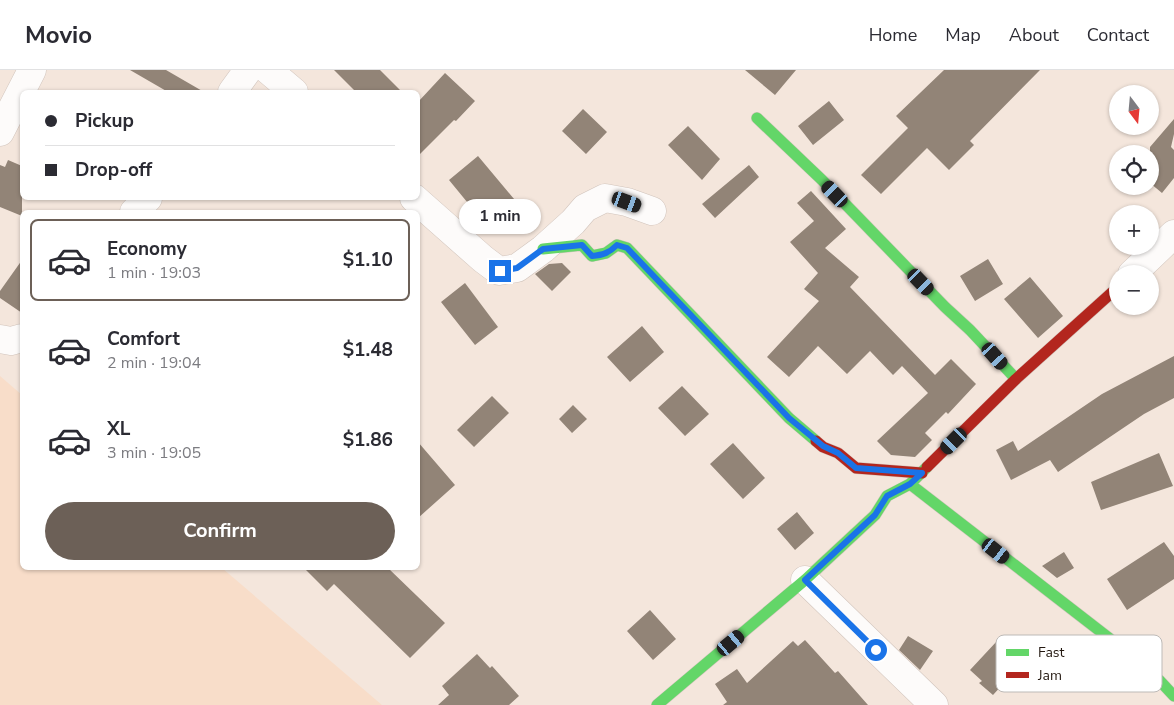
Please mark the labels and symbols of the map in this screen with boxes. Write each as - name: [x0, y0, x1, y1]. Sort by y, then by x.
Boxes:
- north arrow: [1109, 85, 1159, 135]
- car: [819, 178, 850, 210]
- car: [610, 190, 643, 214]
- callout: 1 min: [459, 198, 541, 234]
- route end: [489, 260, 511, 282]
- car: [905, 266, 936, 298]
- car: [979, 340, 1010, 372]
- car: [938, 425, 969, 457]
- car: [979, 536, 1012, 566]
- car: [714, 628, 747, 658]
- legend: [996, 635, 1162, 692]
- route start: [865, 639, 887, 661]
- text: Fast: [1038, 643, 1064, 662]
- text: Jam: [1037, 666, 1062, 685]

